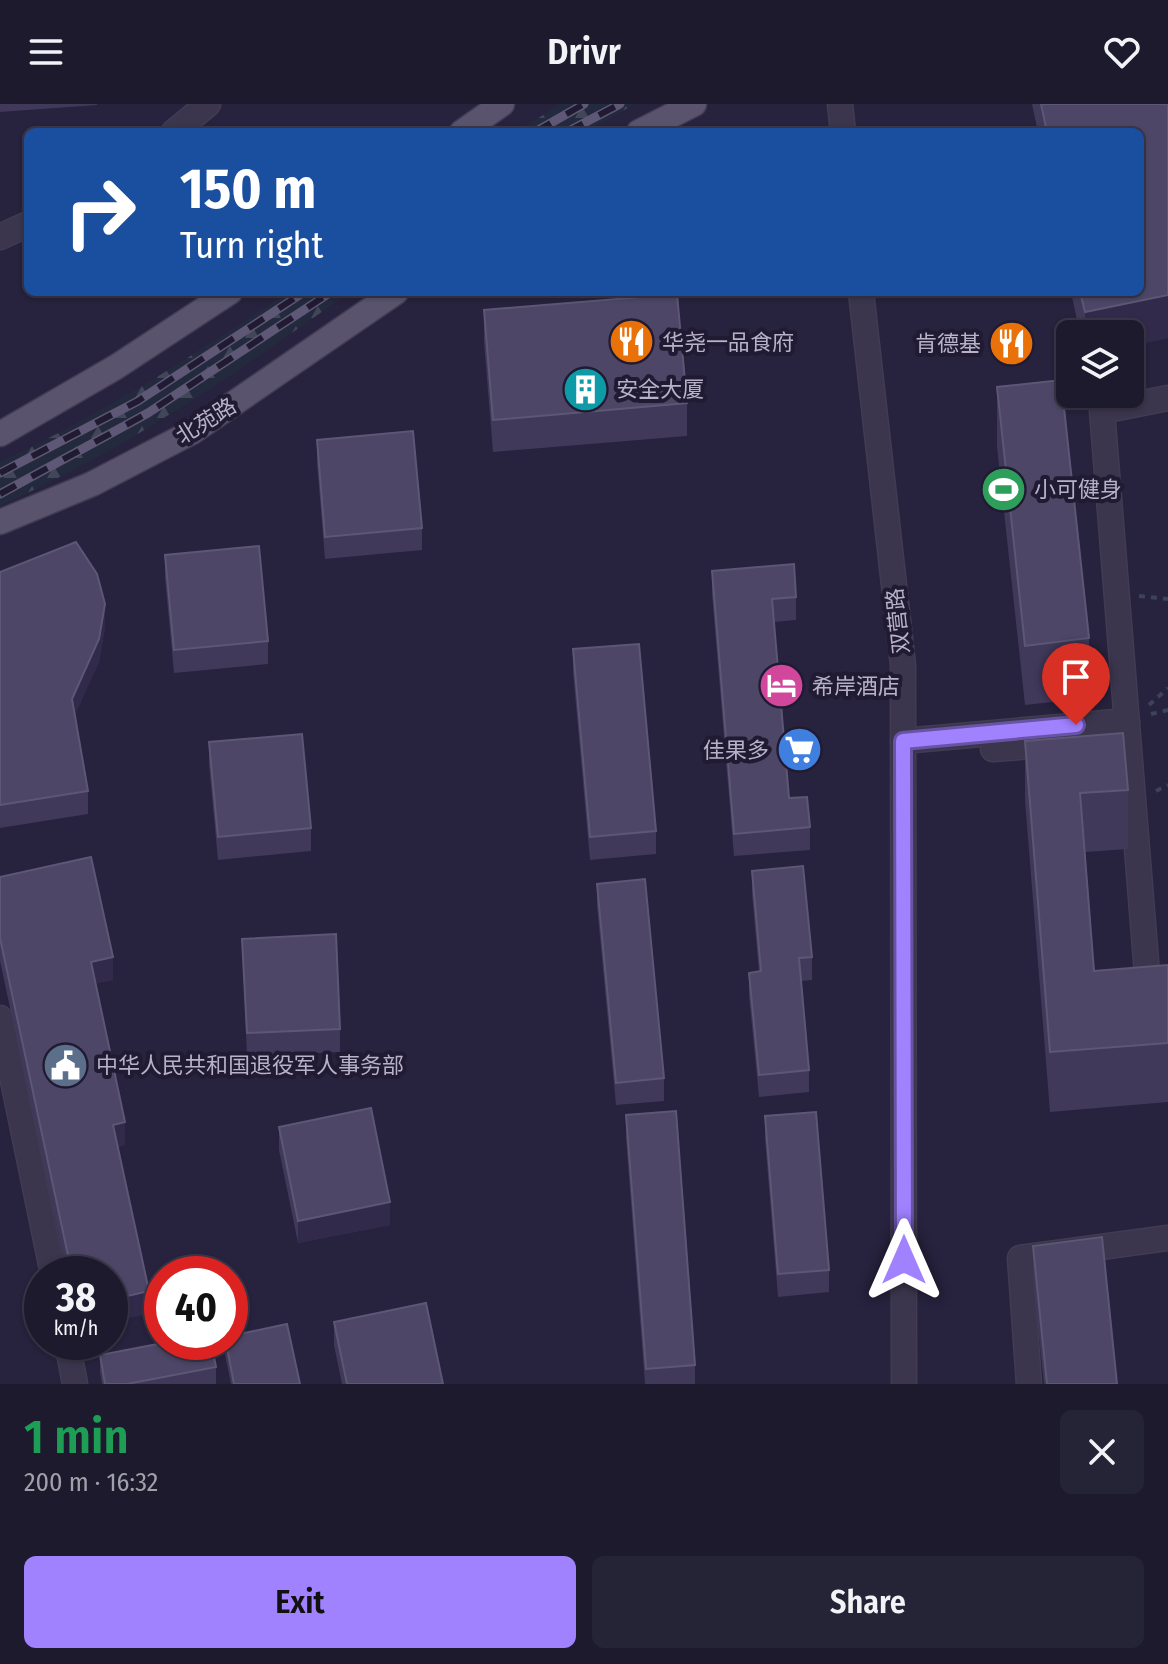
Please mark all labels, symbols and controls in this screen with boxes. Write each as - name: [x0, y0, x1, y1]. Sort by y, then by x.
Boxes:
- icon: menu: [24, 30, 68, 74]
- text: Drivr: [547, 30, 621, 74]
- icon: heart: [1100, 30, 1144, 74]
- text: 150 m: [180, 156, 316, 223]
- icon: right: [48, 160, 152, 264]
- text: Turn right: [180, 224, 323, 268]
- restaurant icon: 华尧一品食府: [607, 318, 655, 366]
- restaurant icon: 肯德基: [988, 319, 1036, 367]
- map controls: [1056, 320, 1144, 408]
- button: layers: [1056, 320, 1144, 408]
- place label: 华尧一品食府: [662, 329, 794, 356]
- place label: 肯德基: [915, 330, 981, 357]
- building icon: 安全大厦: [561, 365, 609, 413]
- place label: 安全大厦: [616, 376, 704, 403]
- street label: 北苑路: [171, 392, 241, 450]
- sports icon: 小可健身: [979, 465, 1027, 513]
- place label: 小可健身: [1034, 476, 1122, 503]
- street label: 双营路: [881, 587, 915, 655]
- pin: [1042, 643, 1110, 725]
- icon: arrive: [1054, 655, 1098, 699]
- hotel icon: 希岸酒店: [757, 662, 805, 710]
- place label: 希岸酒店: [812, 673, 900, 700]
- supermarket icon: 佳果多: [776, 726, 824, 774]
- place label: 佳果多: [703, 737, 769, 764]
- public building icon: 中华人民共和国退役军人事务部: [41, 1041, 89, 1089]
- place label: 中华人民共和国退役军人事务部: [96, 1052, 404, 1079]
- position arrow: [862, 1218, 946, 1302]
- speed limit sign: 40: [144, 1256, 248, 1360]
- text: 38: [56, 1274, 96, 1322]
- text: km/h: [54, 1316, 98, 1340]
- text: 1 min: [24, 1408, 129, 1466]
- button: close: [1060, 1410, 1144, 1494]
- text: 200 m · 16:32: [24, 1467, 158, 1498]
- button: Exit: [24, 1556, 576, 1648]
- button: Share: [592, 1556, 1144, 1648]

